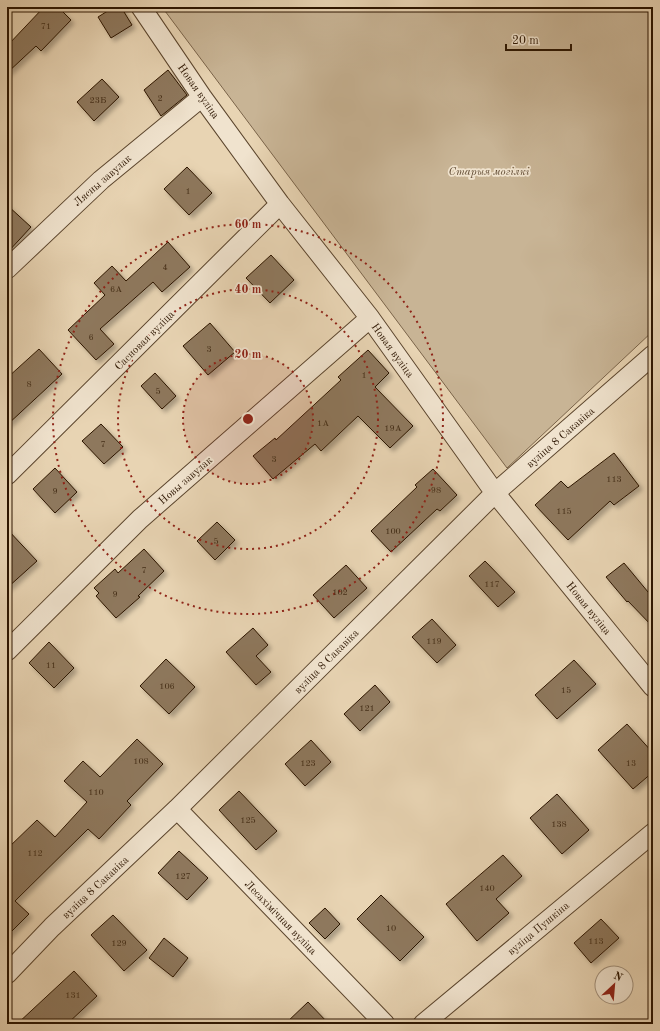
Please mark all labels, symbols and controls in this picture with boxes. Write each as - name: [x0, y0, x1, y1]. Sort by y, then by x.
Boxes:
- house number: 71: [41, 22, 51, 31]
- scale bar: [506, 26, 571, 52]
- text: 20 m: [512, 35, 539, 47]
- street label: Новая вуліца: [175, 62, 221, 122]
- house number: 2: [157, 94, 163, 103]
- house number: 23Б: [90, 96, 106, 105]
- street label: Лясны завулак: [72, 153, 134, 209]
- park label: Старыя могілкі: [449, 167, 530, 178]
- house number: 1: [185, 187, 191, 196]
- text: 60 m: [235, 219, 262, 231]
- house number: 4: [162, 263, 168, 272]
- text: 40 m: [235, 284, 262, 296]
- house number: 6А: [110, 285, 122, 294]
- street label: Сасновая вуліца: [113, 309, 177, 373]
- street label: Новая вуліца: [368, 322, 415, 381]
- house number: 6: [88, 333, 94, 342]
- house number: 3: [206, 345, 212, 354]
- text: 20 m: [235, 349, 262, 361]
- house number: 1: [361, 371, 367, 380]
- house number: 8: [26, 380, 32, 389]
- house number: 5: [155, 387, 161, 396]
- street label: вуліца 8 Сакавіка: [525, 405, 597, 470]
- centre of rings: [241, 412, 255, 426]
- house number: 1А: [317, 419, 329, 428]
- house number: 19А: [384, 424, 402, 433]
- house number: 7: [100, 440, 106, 449]
- street label: Новы завулак: [157, 455, 215, 507]
- house number: 3: [271, 455, 277, 464]
- house number: 113: [606, 475, 622, 484]
- house number: 98: [431, 486, 441, 495]
- house number: 9: [52, 487, 58, 496]
- house number: 115: [556, 507, 572, 516]
- house number: 100: [385, 527, 401, 536]
- house number: 5: [213, 537, 219, 546]
- house number: 7: [141, 566, 147, 575]
- house number: 117: [484, 580, 500, 589]
- street label: Новая вуліца: [563, 581, 613, 638]
- house number: 102: [332, 588, 348, 597]
- house number: 9: [112, 590, 118, 599]
- street label: вуліца 8 Сакавіка: [293, 627, 362, 696]
- house number: 119: [426, 637, 442, 646]
- house number: 11: [46, 661, 56, 670]
- house number: 106: [159, 682, 175, 691]
- house number: 15: [561, 686, 571, 695]
- house number: 121: [359, 704, 375, 713]
- house number: 108: [133, 757, 149, 766]
- house number: 123: [300, 759, 316, 768]
- house number: 13: [626, 759, 636, 768]
- house number: 110: [88, 788, 104, 797]
- house number: 125: [240, 816, 256, 825]
- house number: 138: [551, 820, 567, 829]
- house number: 112: [27, 849, 43, 858]
- street label: вуліца 8 Сакавіка: [61, 854, 132, 921]
- house number: 127: [175, 872, 191, 881]
- street label: Лесахімічная вуліца: [242, 879, 318, 958]
- house number: 140: [479, 884, 495, 893]
- street label: вуліца Пушкіна: [506, 900, 572, 958]
- house number: 10: [386, 924, 396, 933]
- house number: 113: [588, 937, 604, 946]
- house number: 129: [111, 939, 127, 948]
- north arrow: [594, 965, 634, 1005]
- text: N: [612, 971, 624, 984]
- house number: 131: [65, 991, 81, 1000]

